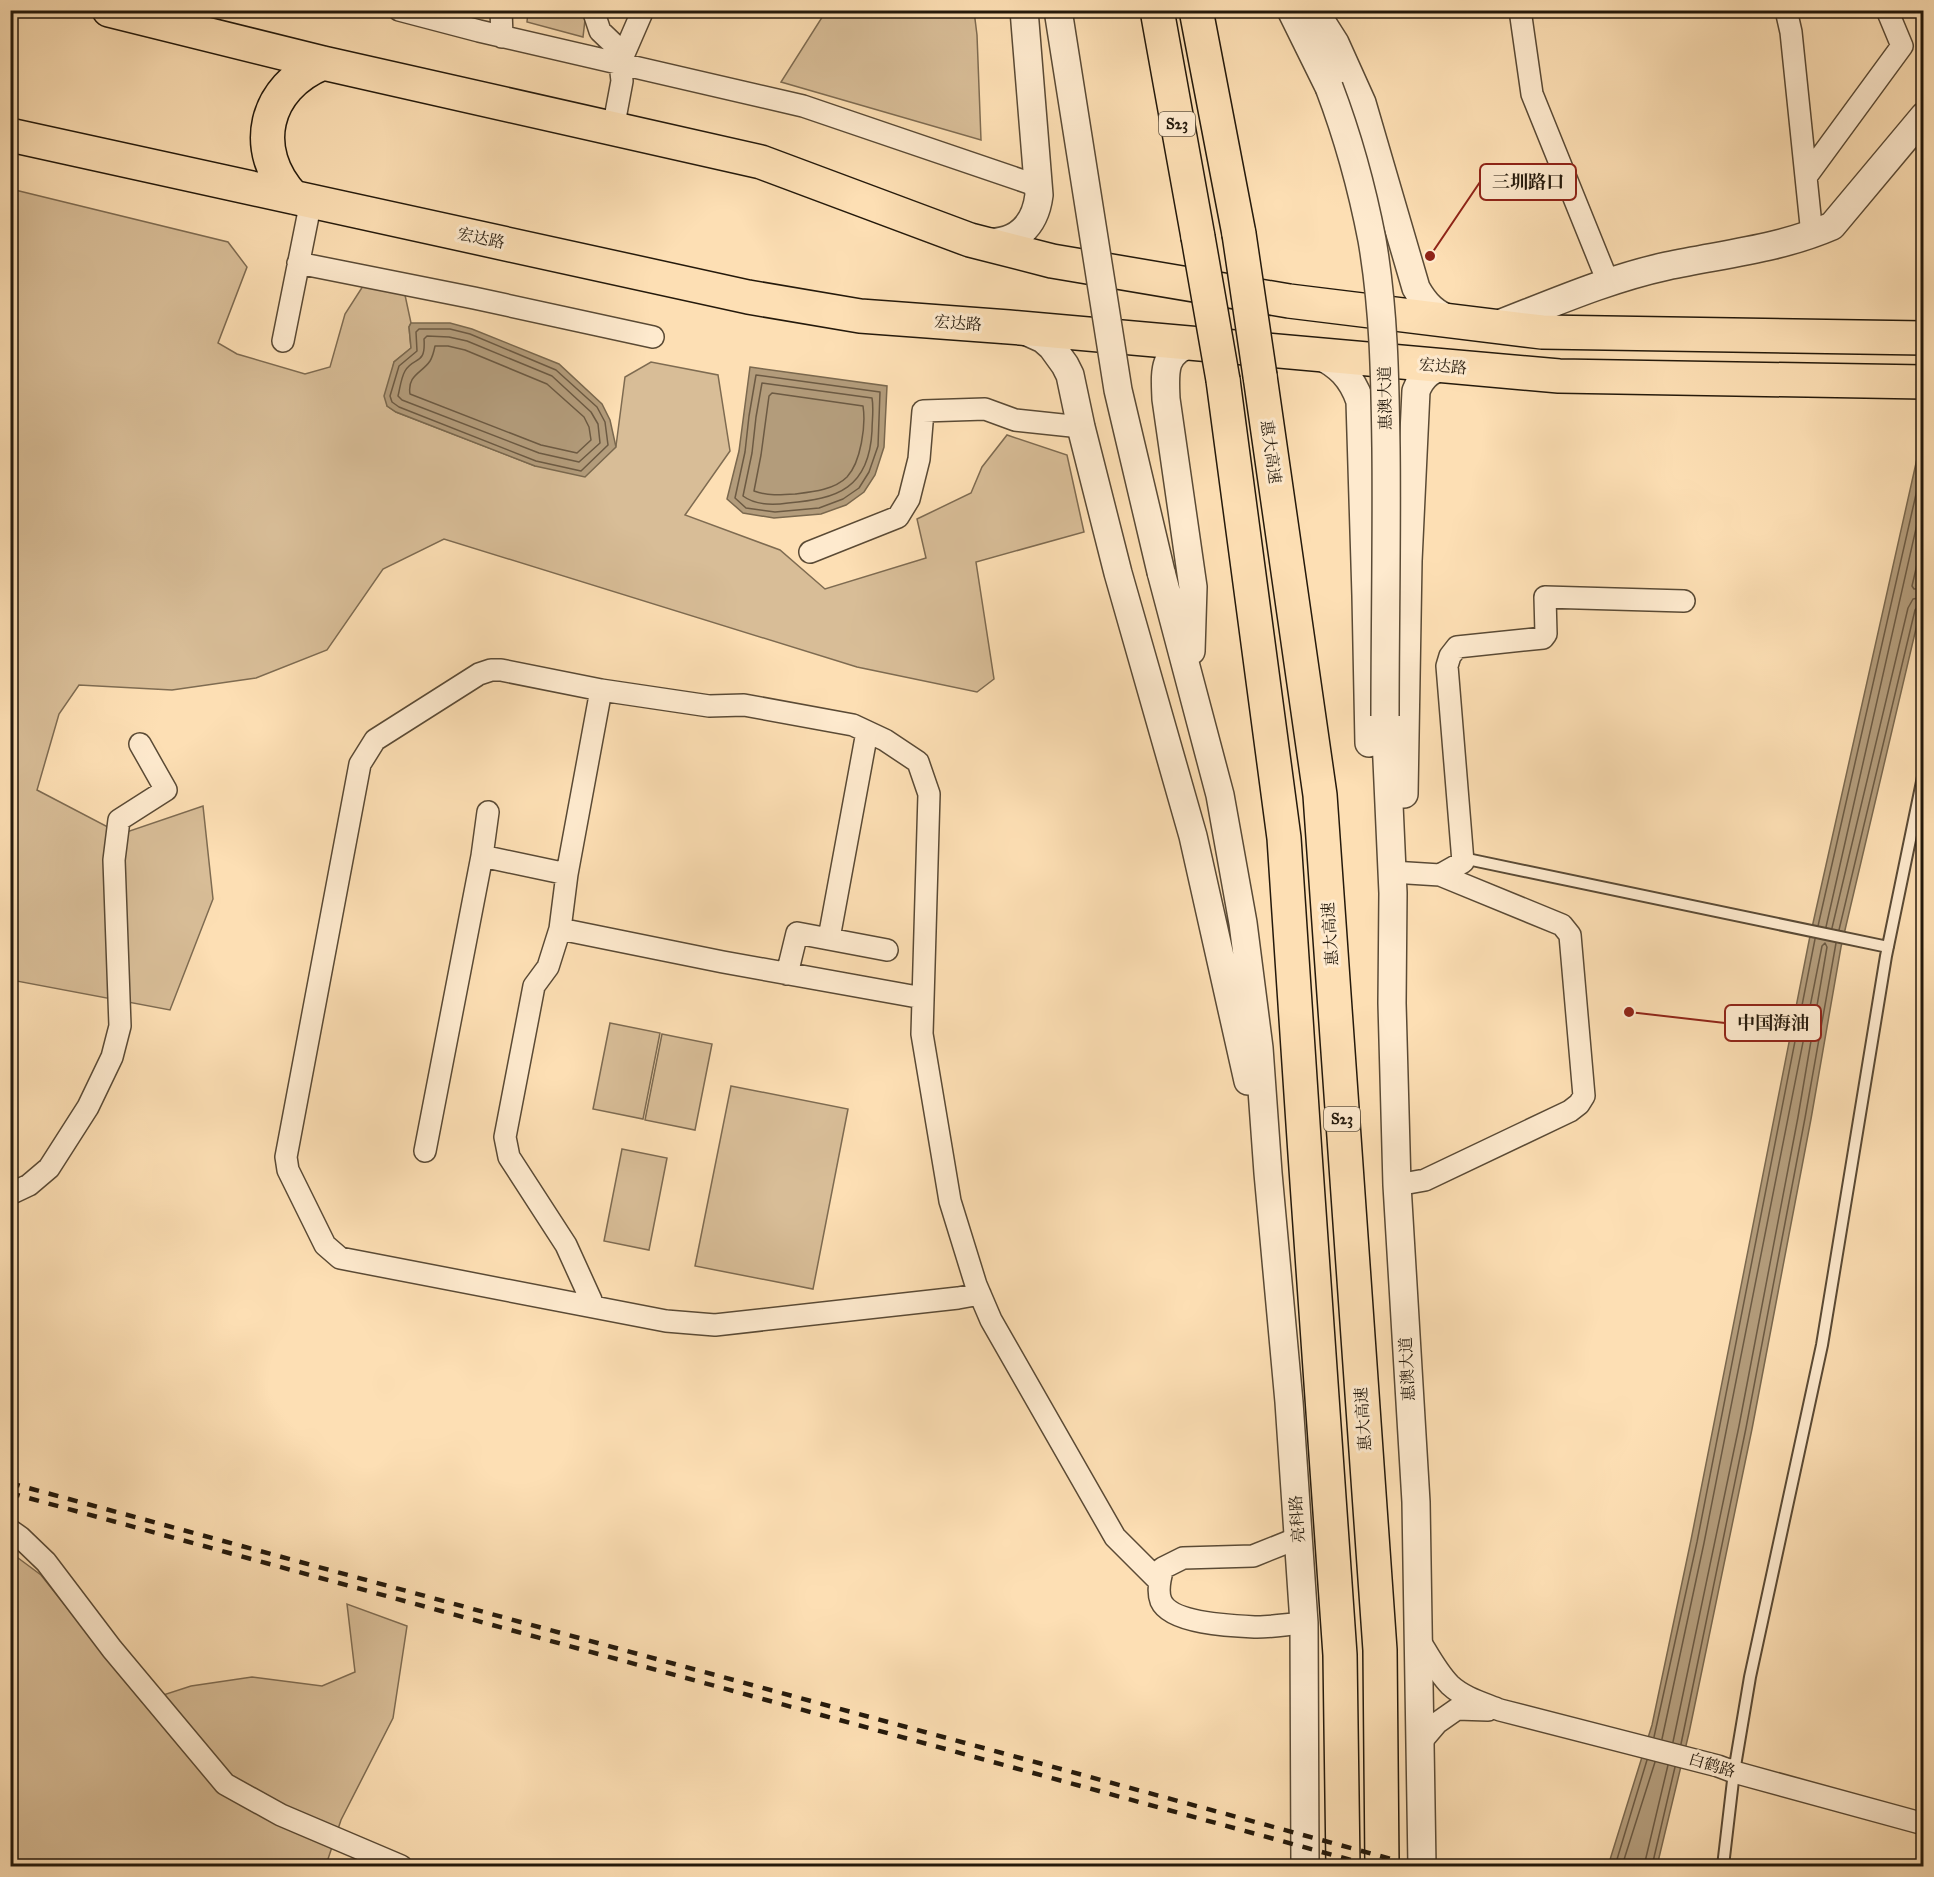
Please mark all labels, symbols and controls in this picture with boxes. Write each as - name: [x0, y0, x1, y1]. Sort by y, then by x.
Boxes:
- road number: S23: [1159, 112, 1195, 136]
- callout: 三圳路口: [1480, 164, 1576, 200]
- text: 三圳路口: [1492, 171, 1564, 193]
- street label: 宏达路: [456, 224, 506, 252]
- street label: 宏达路: [933, 312, 983, 334]
- street label: 宏达路: [1418, 354, 1468, 378]
- street label: 惠澳大道: [1375, 366, 1395, 430]
- street label: 惠大高速: [1257, 419, 1285, 485]
- street label: 惠大高速: [1318, 901, 1342, 967]
- callout: 中国海油: [1725, 1005, 1821, 1041]
- text: 中国海油: [1737, 1012, 1809, 1034]
- road number: S23: [1324, 1107, 1360, 1131]
- street label: 惠澳大道: [1396, 1337, 1418, 1401]
- street label: 惠大高速: [1351, 1386, 1375, 1452]
- street label: 亮科路: [1286, 1494, 1308, 1544]
- street label: 白鹤路: [1686, 1749, 1738, 1781]

